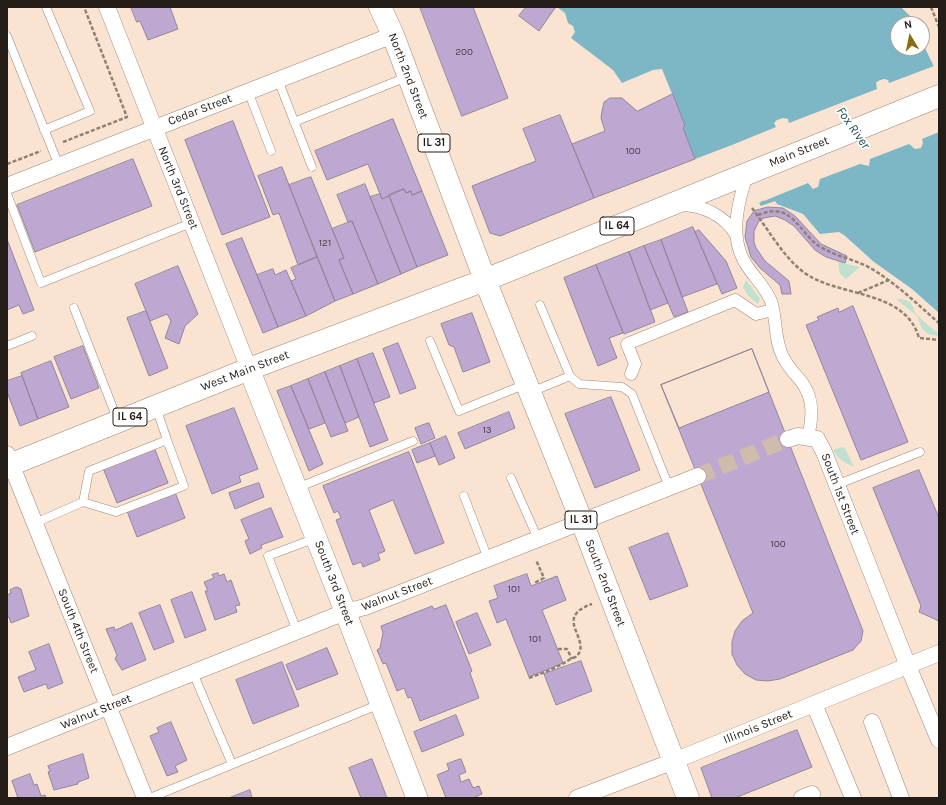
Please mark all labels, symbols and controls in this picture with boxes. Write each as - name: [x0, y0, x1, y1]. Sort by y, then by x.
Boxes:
- north arrow: [890, 16, 930, 56]
- text: N: [903, 18, 913, 32]
- street label: North 2nd Street: [385, 31, 431, 121]
- house number: 200: [455, 46, 473, 58]
- street label: Cedar Street: [166, 91, 234, 129]
- water label: Fox River: [833, 104, 873, 152]
- street label: Main Street: [767, 133, 831, 171]
- road number: IL 31: [418, 134, 450, 152]
- street label: North 3rd Street: [155, 144, 201, 232]
- house number: 100: [625, 145, 641, 157]
- road number: IL 64: [600, 217, 634, 235]
- house number: 121: [319, 237, 331, 249]
- street label: West Main Street: [199, 348, 291, 394]
- road number: IL 64: [113, 408, 147, 426]
- house number: 13: [482, 424, 492, 436]
- street label: South 1st Street: [818, 451, 862, 537]
- road number: IL 31: [565, 511, 597, 529]
- street label: South 2nd Street: [582, 537, 628, 629]
- street label: South 3rd Street: [311, 538, 357, 628]
- house number: 100: [770, 538, 786, 550]
- street label: Walnut Street: [359, 574, 435, 614]
- house number: 101: [508, 583, 520, 595]
- street label: South 4th Street: [54, 587, 102, 675]
- house number: 101: [529, 633, 541, 645]
- street label: Walnut Street: [58, 691, 134, 733]
- street label: Illinois Street: [721, 707, 795, 747]

